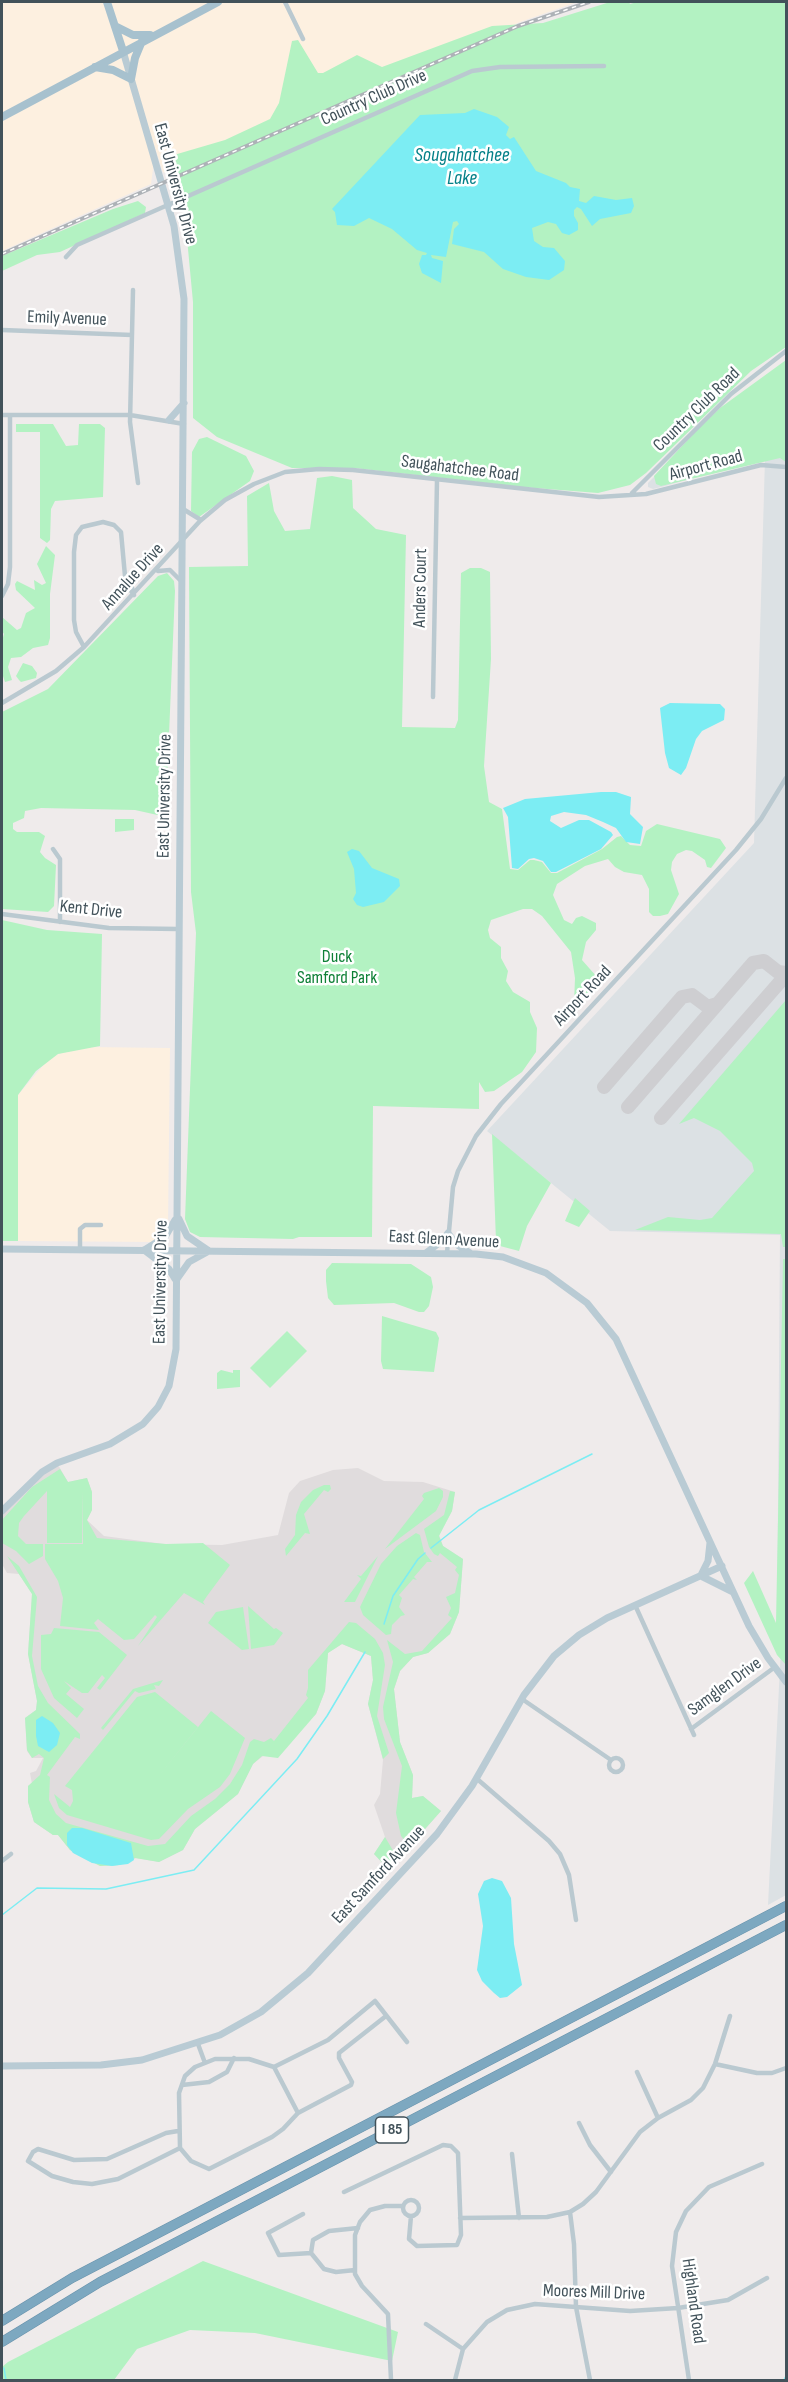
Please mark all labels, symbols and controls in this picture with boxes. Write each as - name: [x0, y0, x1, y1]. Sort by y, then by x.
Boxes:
- street label: Country Club Drive: [318, 65, 430, 131]
- street label: East University Drive: [148, 121, 202, 247]
- water label: Sougahatchee Lake: [414, 144, 510, 191]
- street label: Emily Avenue: [27, 307, 107, 331]
- street label: Country Club Road: [649, 363, 745, 457]
- street label: Airport Road: [667, 446, 745, 486]
- street label: Saugahatchee Road: [400, 451, 520, 487]
- street label: Annalue Drive: [97, 539, 169, 615]
- street label: Anders Court: [410, 548, 432, 628]
- street label: East University Drive: [153, 734, 177, 858]
- street label: Kent Drive: [59, 896, 123, 924]
- park label: Duck Samford Park: [297, 946, 377, 988]
- street label: Airport Road: [550, 961, 616, 1031]
- street label: East University Drive: [149, 1220, 173, 1344]
- street label: East Glenn Avenue: [388, 1226, 500, 1254]
- street label: Samglen Drive: [684, 1653, 766, 1721]
- street label: East Samford Avenue: [328, 1821, 430, 1929]
- road number: I 85: [376, 2117, 408, 2143]
- street label: Highland Road: [676, 2257, 710, 2345]
- street label: Moores Mill Drive: [543, 2280, 645, 2306]

